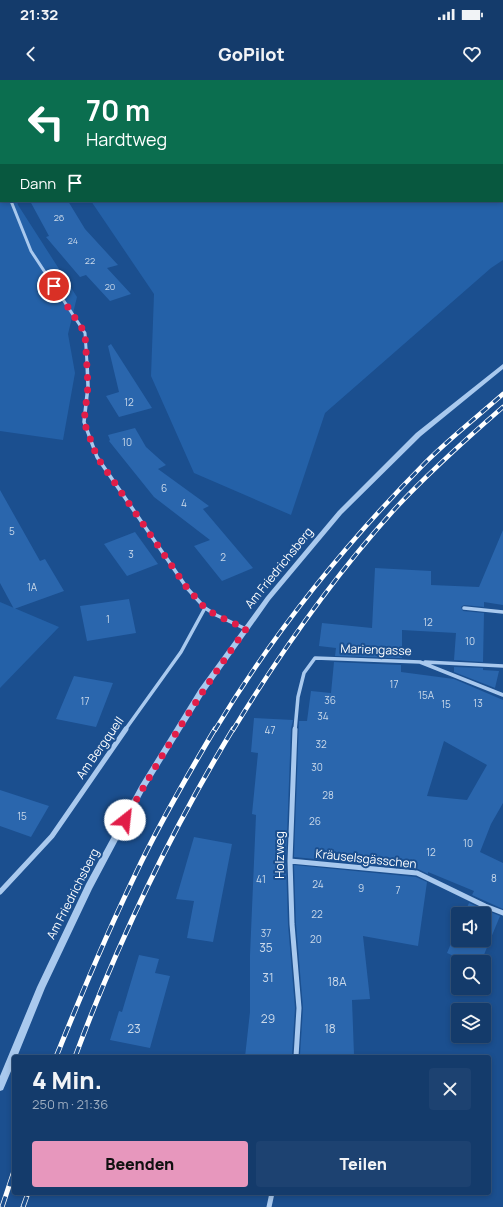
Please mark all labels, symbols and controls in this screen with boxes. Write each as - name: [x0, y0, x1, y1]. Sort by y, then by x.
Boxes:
- text: 21:32: [20, 4, 58, 25]
- text: GoPilot: [218, 42, 285, 66]
- icon: back: [20, 43, 42, 65]
- icon: heart: [461, 43, 483, 65]
- text: 70 m: [86, 91, 150, 129]
- icon: left: [20, 96, 72, 148]
- text: Hardtweg: [86, 127, 167, 151]
- icon: arrive: [64, 172, 86, 194]
- text: Dann: [20, 173, 56, 194]
- house number: 26: [54, 211, 65, 224]
- house number: 24: [68, 234, 78, 247]
- house number: 22: [85, 254, 95, 267]
- pin: [37, 269, 71, 303]
- icon: arrive: [43, 275, 65, 297]
- house number: 20: [105, 280, 115, 293]
- house number: 12: [124, 395, 134, 409]
- house number: 10: [122, 435, 132, 449]
- house number: 6: [161, 481, 167, 495]
- house number: 4: [181, 496, 187, 510]
- street label: Am Friedrichsberg: [241, 523, 317, 612]
- house number: 5: [9, 524, 15, 538]
- house number: 3: [128, 547, 134, 561]
- house number: 2: [220, 550, 226, 564]
- house number: 1A: [27, 580, 38, 594]
- house number: 1: [106, 612, 110, 626]
- house number: 12: [423, 615, 433, 629]
- house number: 10: [465, 634, 475, 648]
- street label: Mariengasse: [340, 640, 412, 659]
- house number: 17: [390, 677, 398, 691]
- house number: 15A: [418, 688, 435, 702]
- house number: 36: [324, 693, 336, 707]
- house number: 17: [81, 694, 89, 708]
- house number: 13: [473, 696, 483, 710]
- house number: 15: [441, 697, 451, 711]
- house number: 34: [317, 709, 329, 723]
- street label: Am Bergquell: [72, 713, 127, 782]
- house number: 47: [265, 723, 275, 737]
- house number: 32: [315, 737, 327, 751]
- house number: 30: [311, 760, 323, 774]
- house number: 28: [322, 788, 334, 802]
- position arrow: [104, 799, 146, 841]
- house number: 15: [17, 809, 27, 823]
- house number: 26: [309, 814, 321, 828]
- street label: Holzweg: [271, 831, 288, 879]
- house number: 10: [463, 836, 473, 850]
- street label: Am Friedrichsberg: [42, 845, 103, 942]
- street label: Kräuselsgässchen: [315, 845, 417, 872]
- house number: 12: [426, 845, 436, 859]
- house number: 8: [491, 871, 497, 885]
- house number: 41: [256, 872, 266, 886]
- house number: 24: [312, 877, 324, 891]
- house number: 9: [358, 881, 364, 895]
- house number: 7: [395, 883, 401, 897]
- house number: 22: [311, 907, 323, 921]
- map controls: [451, 907, 491, 1043]
- button: sound: [451, 907, 491, 947]
- house number: 37: [261, 926, 271, 940]
- house number: 20: [310, 932, 322, 946]
- house number: 35: [259, 939, 273, 956]
- button: search: [451, 955, 491, 995]
- house number: 31: [262, 969, 274, 986]
- house number: 18A: [327, 973, 347, 990]
- button: layers: [451, 1003, 491, 1043]
- house number: 29: [261, 1010, 275, 1027]
- house number: 23: [127, 1020, 141, 1037]
- house number: 18: [324, 1020, 336, 1037]
- text: 4 Min.: [32, 1063, 102, 1096]
- button: close: [429, 1068, 471, 1110]
- text: 250 m · 21:36: [32, 1095, 108, 1113]
- button: Beenden: [32, 1141, 248, 1187]
- button: Teilen: [256, 1141, 471, 1187]

